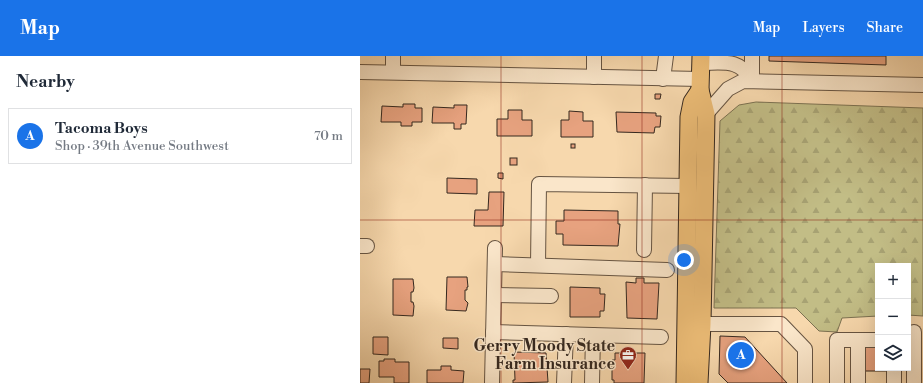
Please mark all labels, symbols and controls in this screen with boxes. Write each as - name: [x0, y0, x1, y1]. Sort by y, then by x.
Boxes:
- text: Map: [20, 16, 60, 40]
- text: Map: [753, 19, 780, 37]
- text: Layers: [802, 19, 845, 37]
- text: Share: [867, 19, 903, 37]
- text: Nearby: [16, 71, 75, 93]
- text: Tacoma Boys: [55, 119, 148, 138]
- text: A: [25, 128, 35, 144]
- text: 70 m: [314, 128, 343, 144]
- text: Shop · 39th Avenue Southwest: [55, 138, 229, 154]
- your location: [674, 250, 694, 270]
- map controls: [875, 263, 911, 371]
- button: +: [875, 263, 911, 299]
- button: −: [875, 299, 911, 335]
- button: layers: [875, 335, 911, 371]
- place label: Gerry Moody State Farm Insurance: [474, 336, 615, 374]
- pin: A: [728, 340, 754, 370]
- office icon: Gerry Moody State Farm Insurance: [618, 345, 638, 370]

